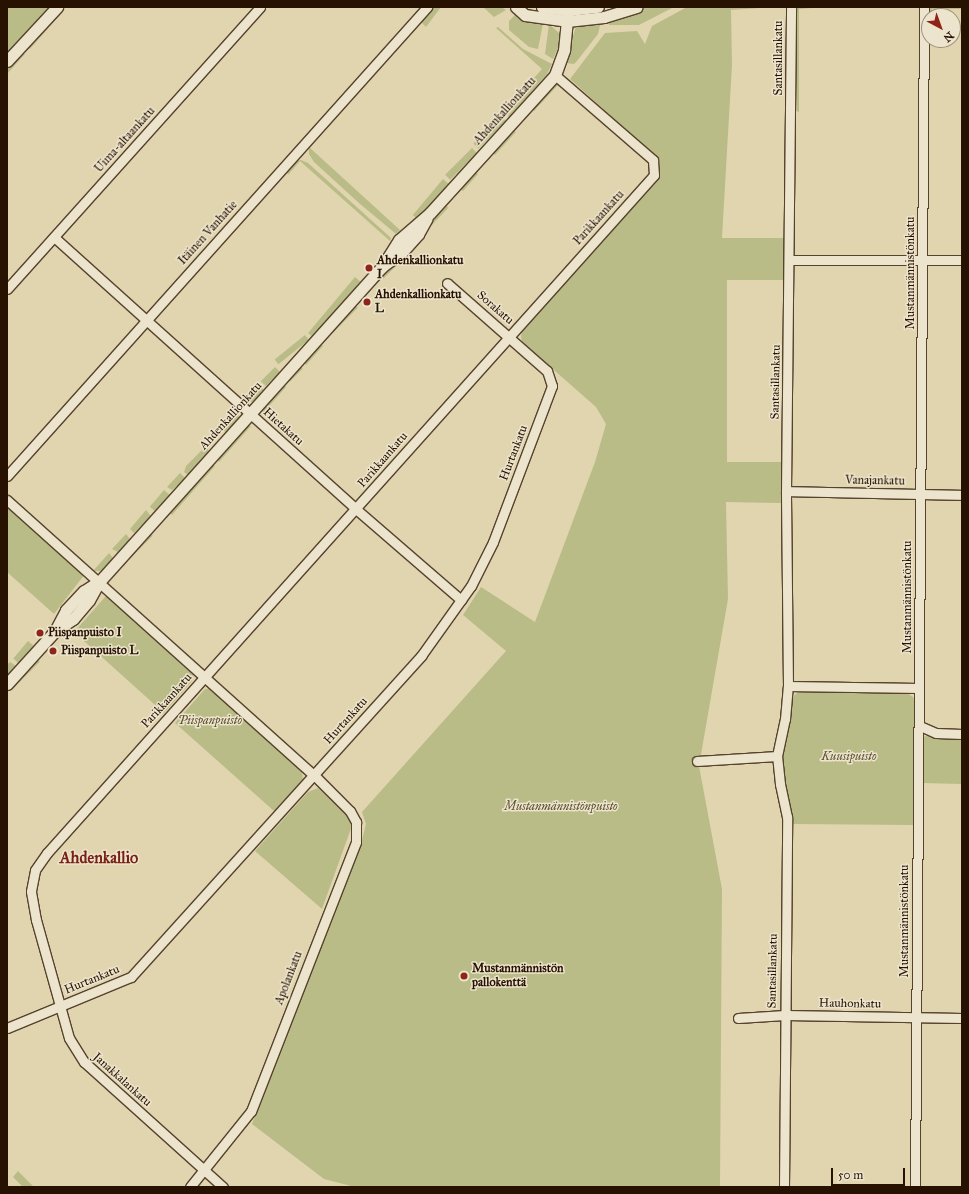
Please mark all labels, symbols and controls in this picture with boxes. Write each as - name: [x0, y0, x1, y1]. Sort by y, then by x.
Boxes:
- north arrow: [921, 8, 961, 48]
- street label: Santasillankatu: [772, 21, 786, 95]
- text: N: [941, 29, 956, 45]
- street label: Ahdenkallionkatu: [471, 74, 539, 148]
- street label: Uima-altaankatu: [92, 104, 158, 176]
- street label: Parikkaankatu: [571, 188, 627, 248]
- street label: Itäinen Vanhatie: [175, 198, 241, 268]
- street label: Mustanmännistönkatu: [904, 217, 918, 329]
- place label: Ahdenkallionkatu I: [377, 254, 464, 282]
- marker: Ahdenkallionkatu I: [364, 263, 374, 273]
- place label: Ahdenkallionkatu L: [375, 288, 462, 316]
- street label: Sorakatu: [474, 288, 516, 328]
- marker: Ahdenkallionkatu L: [362, 297, 372, 307]
- street label: Santasillankatu: [768, 345, 784, 419]
- street label: Ahdenkallionkatu: [197, 379, 265, 453]
- street label: Hietakatu: [260, 405, 306, 449]
- street label: Hurtankatu: [497, 423, 531, 483]
- street label: Parikkaankatu: [355, 429, 411, 491]
- street label: Vanajankatu: [845, 473, 905, 489]
- street label: Mustanmännistönkatu: [901, 541, 915, 653]
- place label: Piispanpuisto I: [48, 626, 122, 640]
- marker: Piispanpuisto I: [35, 628, 45, 638]
- place label: Piispanpuisto L: [61, 644, 138, 658]
- marker: Piispanpuisto L: [48, 646, 58, 656]
- street label: Parikkaankatu: [139, 671, 195, 731]
- street label: Hurtankatu: [321, 695, 371, 747]
- park label: Piispanpuisto: [178, 714, 242, 728]
- park label: Kuusipuisto: [821, 750, 877, 764]
- park label: Mustanmännistönpuisto: [504, 800, 618, 814]
- district label: Ahdenkallio: [60, 848, 138, 868]
- street label: Mustanmännistönkatu: [898, 865, 912, 977]
- street label: Santasillankatu: [765, 934, 781, 1008]
- street label: Apolankatu: [272, 949, 306, 1007]
- street label: Hurtankatu: [62, 962, 122, 998]
- place label: Mustanmännistön pallokenttä: [472, 962, 564, 990]
- marker: Mustanmännistön pallokenttä: [459, 971, 469, 981]
- street label: Hauhonkatu: [819, 996, 881, 1012]
- street label: Janakkalankatu: [90, 1050, 154, 1110]
- scale bar: [833, 1160, 907, 1186]
- text: 50 m: [838, 1168, 863, 1182]

